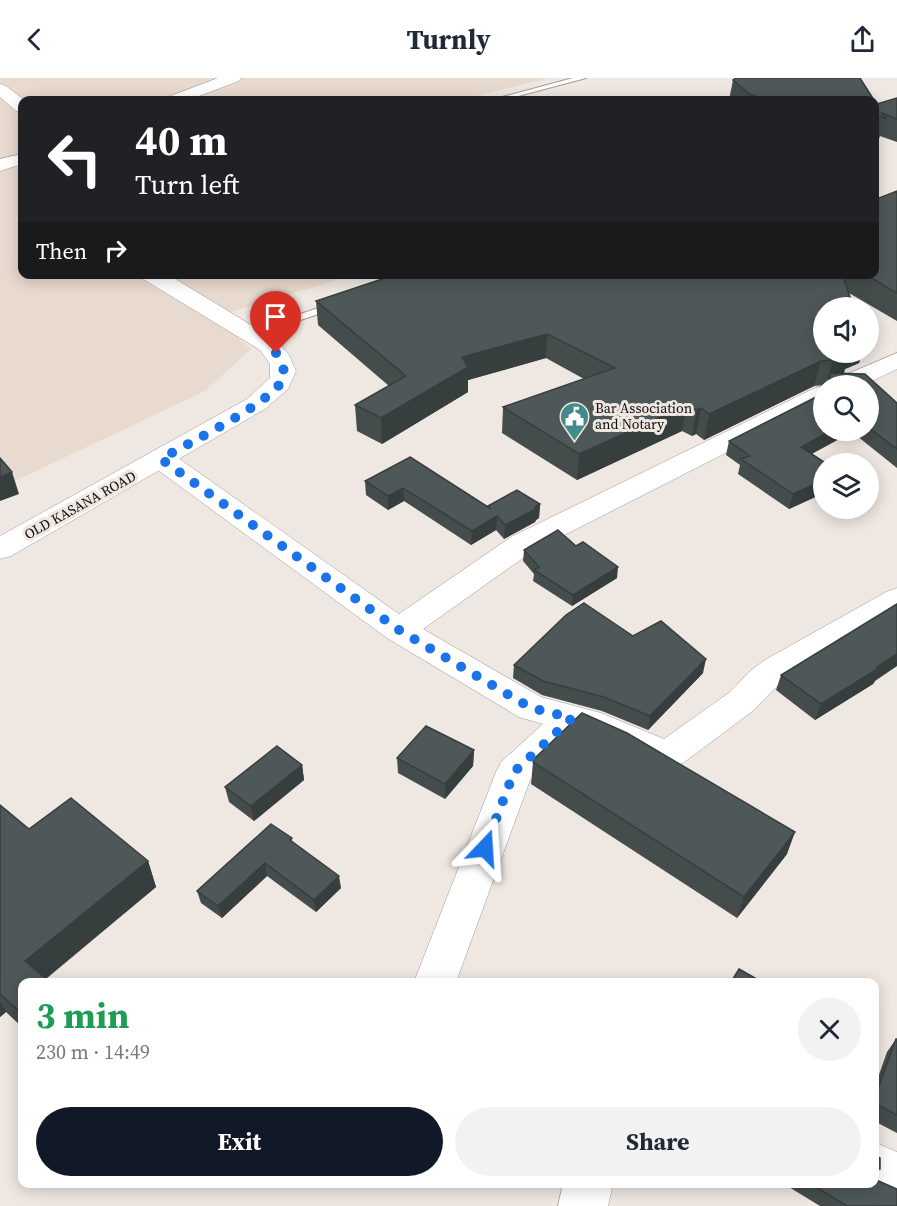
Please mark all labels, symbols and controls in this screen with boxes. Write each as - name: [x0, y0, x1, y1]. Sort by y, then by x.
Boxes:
- text: Turnly: [406, 21, 491, 58]
- icon: back: [18, 23, 51, 56]
- icon: share: [846, 23, 879, 56]
- text: 40 m: [135, 111, 228, 169]
- icon: left: [36, 120, 114, 198]
- text: Turn left: [135, 166, 239, 203]
- icon: right: [99, 234, 132, 267]
- text: Then: [36, 236, 87, 266]
- pin: [250, 291, 301, 353]
- map controls: [813, 297, 879, 519]
- button: sound: [813, 297, 879, 363]
- icon: arrive: [259, 300, 292, 333]
- button: search: [813, 375, 879, 441]
- place label: Bar Association and Notary: [595, 398, 693, 434]
- public building icon: Bar Association and Notary: [558, 400, 590, 442]
- button: layers: [813, 453, 879, 519]
- street label: OLD KASANA ROAD: [20, 466, 140, 544]
- position arrow: [453, 816, 517, 880]
- text: 3 min: [36, 991, 129, 1040]
- button: close: [798, 998, 861, 1061]
- text: 230 m · 14:49: [36, 1038, 150, 1066]
- button: Exit: [36, 1107, 443, 1176]
- button: Share: [455, 1107, 861, 1176]

